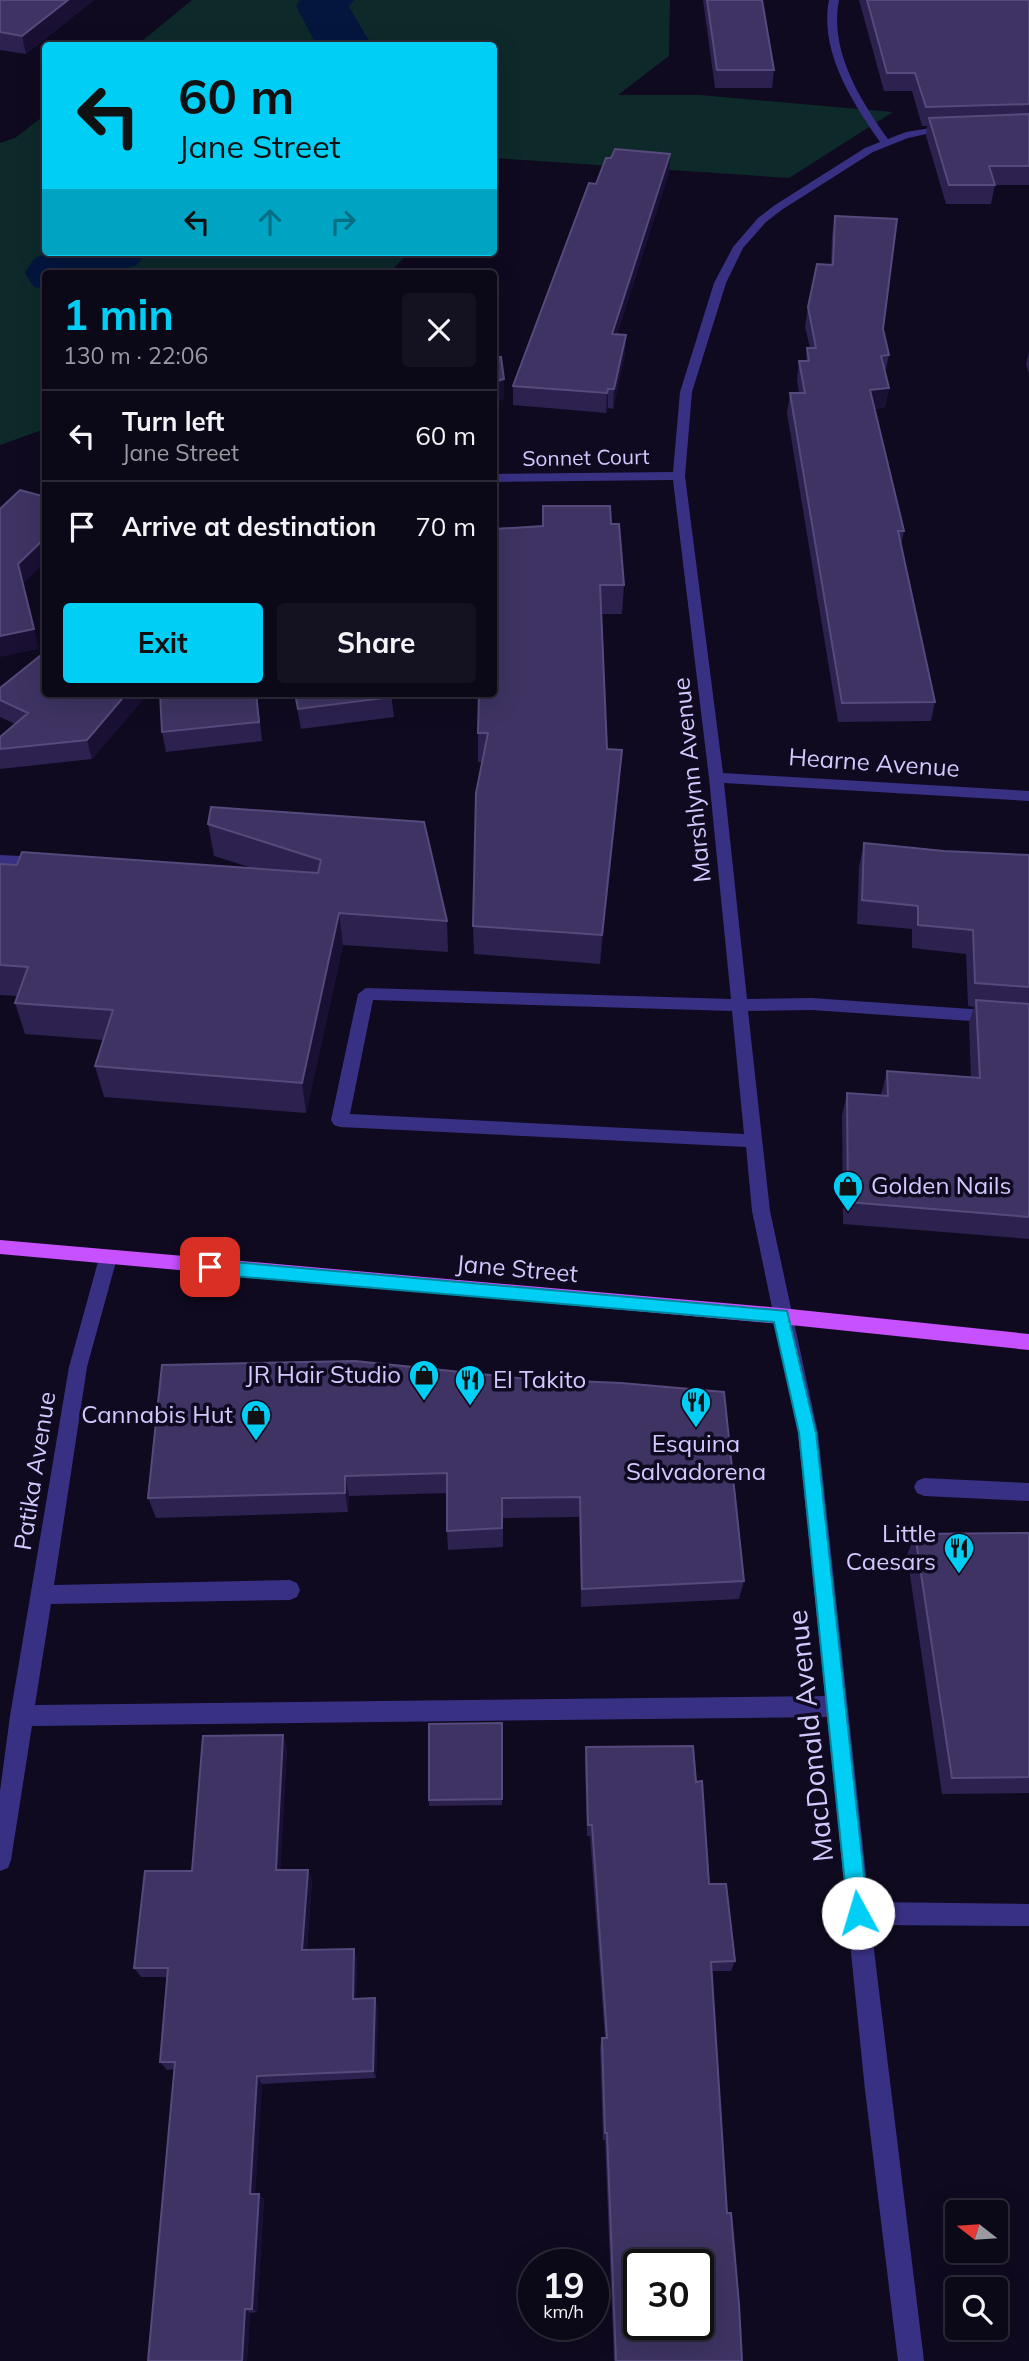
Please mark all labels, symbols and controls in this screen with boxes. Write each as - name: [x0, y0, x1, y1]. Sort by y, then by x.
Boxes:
- text: 60 m: [178, 65, 294, 126]
- icon: left: [63, 70, 154, 161]
- text: Jane Street: [178, 126, 341, 166]
- icon: left: [178, 203, 216, 241]
- icon: ahead: [251, 203, 289, 241]
- icon: right: [324, 203, 362, 241]
- text: 1 min: [63, 288, 174, 341]
- button: close: [402, 293, 476, 367]
- text: 130 m · 22:06: [63, 341, 208, 370]
- text: Turn left: [122, 405, 224, 438]
- icon: left: [63, 417, 101, 455]
- text: 60 m: [415, 419, 476, 452]
- text: Jane Street: [122, 438, 239, 467]
- street label: Sonnet Court: [522, 443, 650, 471]
- icon: arrive: [63, 508, 101, 546]
- text: Arrive at destination: [122, 510, 377, 543]
- text: 70 m: [415, 510, 476, 543]
- button: Exit: [63, 603, 263, 683]
- button: Share: [277, 603, 476, 683]
- street label: Marshlynn Avenue: [665, 676, 717, 884]
- street label: Hearne Avenue: [787, 741, 961, 783]
- shop icon: Golden Nails: [831, 1169, 865, 1213]
- place label: Golden Nails: [871, 1170, 1011, 1200]
- pin: [180, 1237, 240, 1297]
- icon: arrive: [191, 1248, 229, 1286]
- street label: Jane Street: [455, 1248, 579, 1288]
- shop icon: JR Hair Studio: [407, 1358, 441, 1402]
- place label: JR Hair Studio: [246, 1359, 401, 1389]
- restaurant icon: El Takito: [453, 1363, 487, 1407]
- place label: El Takito: [493, 1364, 586, 1394]
- restaurant icon: Esquina Salvadorena: [679, 1385, 713, 1429]
- street label: Patika Avenue: [7, 1389, 61, 1552]
- shop icon: Cannabis Hut: [239, 1398, 273, 1442]
- place label: Cannabis Hut: [81, 1399, 233, 1429]
- place label: Esquina Salvadorena: [626, 1428, 766, 1486]
- place label: Little Caesars: [846, 1518, 936, 1576]
- restaurant icon: Little Caesars: [942, 1531, 976, 1575]
- street label: MacDonald Avenue: [779, 1608, 840, 1864]
- position arrow: [821, 1876, 895, 1950]
- north arrow: [945, 2200, 1008, 2263]
- map controls: [945, 2200, 1008, 2340]
- speed limit sign: 30: [623, 2249, 714, 2340]
- text: 19: [542, 2263, 585, 2307]
- button: search: [945, 2277, 1008, 2340]
- text: km/h: [543, 2300, 584, 2323]

